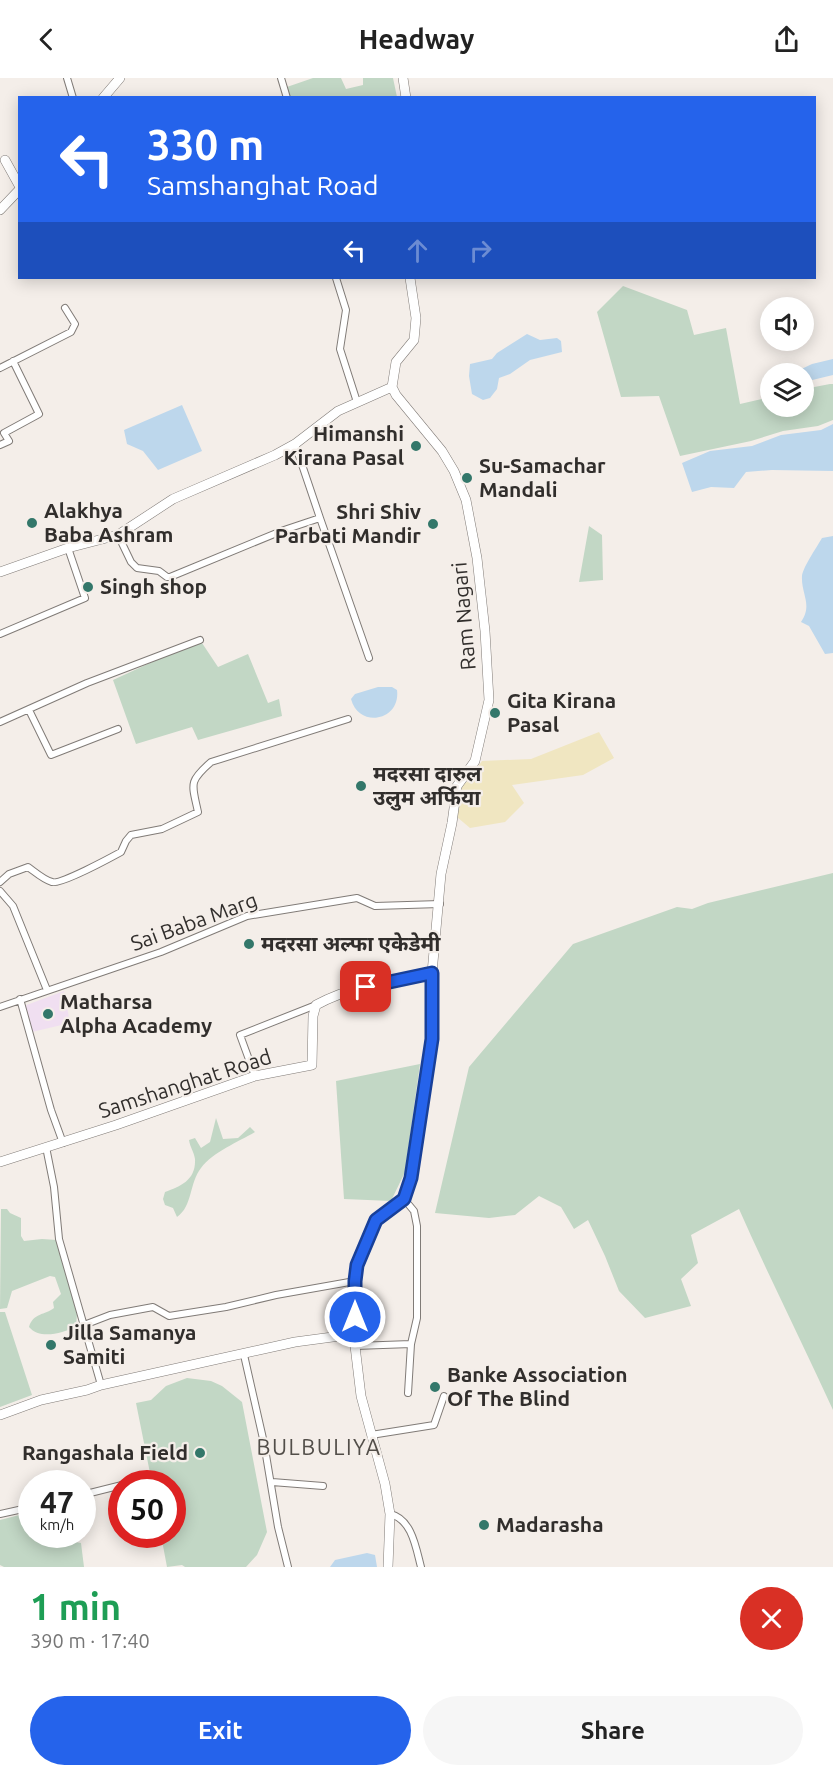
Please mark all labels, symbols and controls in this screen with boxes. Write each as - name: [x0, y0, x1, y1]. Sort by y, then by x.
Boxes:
- icon: back: [30, 23, 63, 56]
- icon: share: [770, 23, 803, 56]
- text: Headway: [359, 24, 474, 54]
- icon: left: [48, 120, 126, 198]
- text: 330 m: [147, 121, 264, 168]
- text: Samshanghat Road: [147, 170, 379, 200]
- icon: left: [338, 234, 371, 267]
- icon: ahead: [401, 234, 434, 267]
- icon: right: [464, 234, 497, 267]
- map controls: [760, 297, 814, 417]
- button: sound: [760, 297, 814, 351]
- button: layers: [760, 363, 814, 417]
- place label: Himanshi Kirana Pasal: [283, 421, 404, 469]
- marker: Himanshi Kirana Pasal: [409, 439, 423, 453]
- place label: Su-Samachar Mandali: [479, 453, 606, 501]
- marker: Su-Samachar Mandali: [460, 471, 474, 485]
- place label: Alakhya Baba Ashram: [44, 498, 173, 546]
- place label: Shri Shiv Parbati Mandir: [275, 499, 421, 547]
- marker: Alakhya Baba Ashram: [25, 516, 39, 530]
- marker: Shri Shiv Parbati Mandir: [426, 517, 440, 531]
- street label: Ram Nagari: [446, 561, 480, 671]
- place label: Singh shop: [100, 574, 207, 598]
- marker: Singh shop: [81, 580, 95, 594]
- place label: Gita Kirana Pasal: [507, 688, 616, 736]
- marker: Gita Kirana Pasal: [488, 706, 502, 720]
- place label: मदरसा दारुल उलुम अर्फिया: [373, 761, 482, 811]
- marker: मदरसा दारुल उलुम अर्फिया: [354, 779, 368, 793]
- street label: Sai Baba Marg: [127, 887, 260, 955]
- place label: मदरसा अल्फा एकेडेमी: [261, 931, 441, 955]
- marker: मदरसा अल्फा एकेडेमी: [242, 937, 256, 951]
- pin: [340, 961, 391, 1012]
- icon: arrive: [349, 970, 382, 1003]
- place label: Matharsa Alpha Academy: [60, 989, 212, 1037]
- marker: Matharsa Alpha Academy: [41, 1007, 55, 1021]
- street label: Samshanghat Road: [95, 1044, 274, 1122]
- position arrow: [323, 1285, 387, 1349]
- place label: Jilla Samanya Samiti: [63, 1320, 197, 1368]
- marker: Jilla Samanya Samiti: [44, 1338, 58, 1352]
- place label: Banke Association Of The Blind: [447, 1362, 628, 1410]
- marker: Banke Association Of The Blind: [428, 1380, 442, 1394]
- district label: BULBULIYA: [257, 1434, 382, 1459]
- place label: Rangashala Field: [22, 1440, 188, 1464]
- marker: Rangashala Field: [193, 1446, 207, 1460]
- speed limit sign: 50: [108, 1470, 186, 1548]
- text: 47: [40, 1485, 74, 1519]
- place label: Madarasha: [496, 1512, 604, 1536]
- text: km/h: [40, 1516, 74, 1533]
- marker: Madarasha: [477, 1518, 491, 1532]
- text: 1 min: [30, 1586, 121, 1627]
- button: close: [740, 1587, 803, 1650]
- text: 390 m · 17:40: [30, 1629, 150, 1652]
- button: Exit: [30, 1696, 411, 1765]
- button: Share: [423, 1696, 803, 1765]

